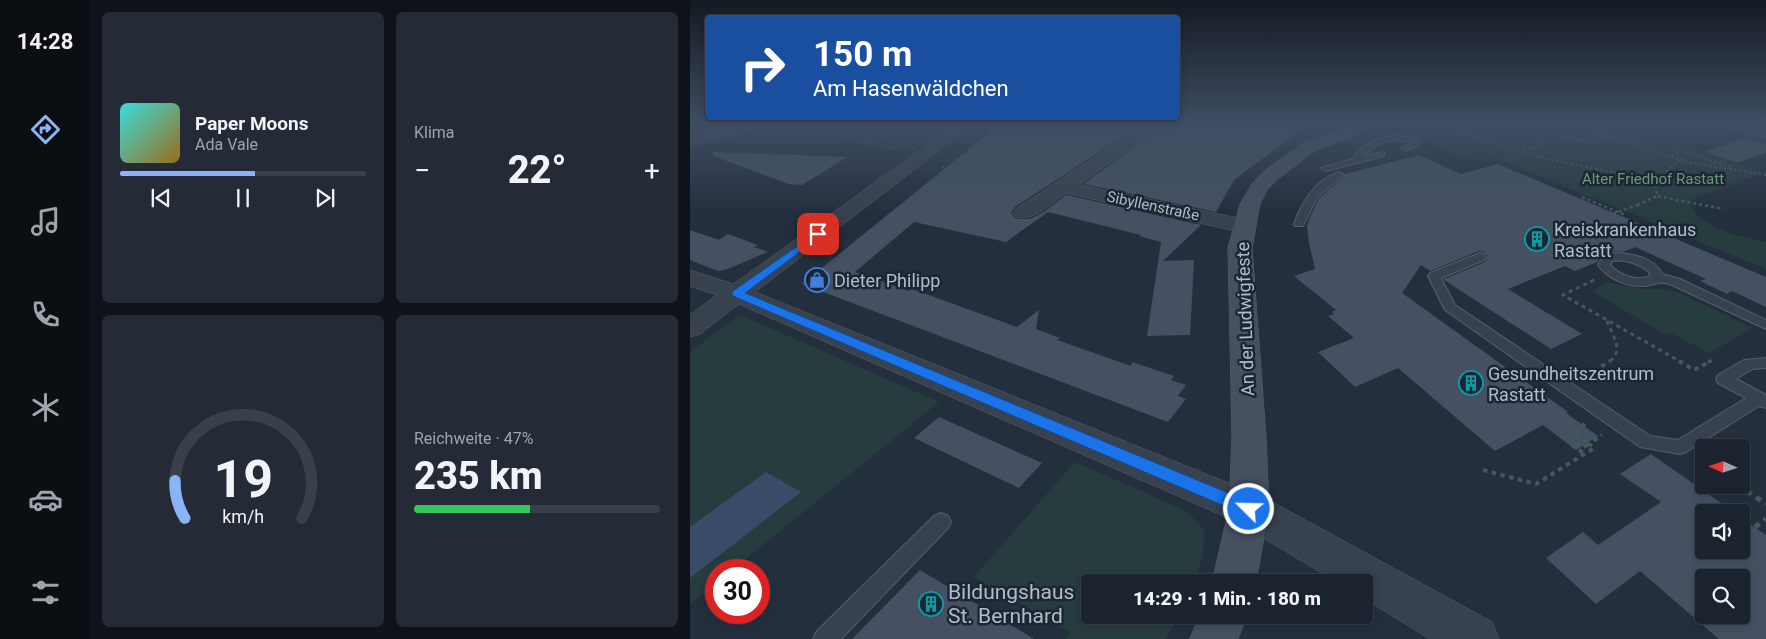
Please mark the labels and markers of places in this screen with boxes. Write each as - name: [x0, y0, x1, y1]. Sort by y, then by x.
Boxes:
- pin: [797, 213, 839, 255]
- place label: Kreiskrankenhaus Rastatt: [1554, 219, 1696, 261]
- building icon: Kreiskrankenhaus Rastatt: [1524, 226, 1550, 252]
- shop icon: Dieter Philipp: [804, 267, 830, 293]
- place label: Dieter Philipp: [834, 270, 940, 291]
- place label: Gesundheitszentrum Rastatt: [1488, 363, 1654, 405]
- building icon: Gesundheitszentrum Rastatt: [1458, 370, 1484, 396]
- place label: Bildungshaus St. Bernhard: [948, 580, 1074, 628]
- building icon: Bildungshaus St. Bernhard: [918, 591, 944, 617]

